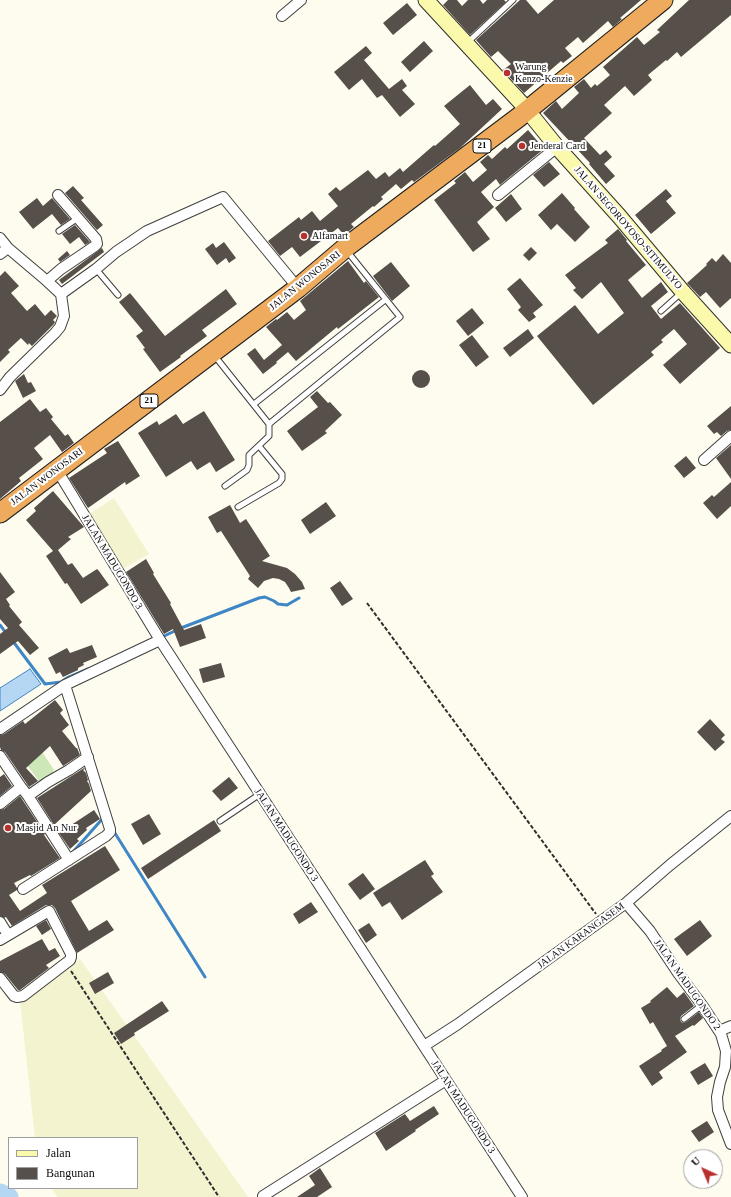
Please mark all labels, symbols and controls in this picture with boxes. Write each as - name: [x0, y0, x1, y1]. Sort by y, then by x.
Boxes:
- place label: Warung Kenzo-Kenzie: [515, 61, 573, 84]
- marker: Warung Kenzo-Kenzie: [502, 68, 512, 78]
- road number: 21: [473, 139, 491, 153]
- place label: Jenderal Card: [530, 140, 585, 152]
- marker: Jenderal Card: [517, 141, 527, 151]
- street label: JALAN SEGOROYOSO-SITIMULYO: [571, 164, 685, 292]
- place label: Alfamart: [312, 230, 348, 242]
- marker: Alfamart: [299, 231, 309, 241]
- street label: JALAN WONOSARI: [267, 249, 343, 313]
- road number: 21: [140, 394, 158, 408]
- street label: JALAN WONOSARI: [8, 446, 86, 508]
- street label: JALAN MADUGONDO 3: [79, 512, 145, 612]
- street label: JALAN MADUGONDO 3: [251, 786, 321, 884]
- place label: Masjid An Nur: [16, 822, 77, 834]
- marker: Masjid An Nur: [3, 823, 13, 833]
- street label: JALAN KARANGASEM: [535, 900, 627, 972]
- street label: JALAN MADUGONDO 2: [651, 937, 723, 1033]
- street label: JALAN MADUGONDO 3: [428, 1058, 498, 1156]
- legend: [8, 1137, 138, 1189]
- text: Jalan: [46, 1146, 71, 1160]
- north arrow: [683, 1149, 723, 1189]
- text: U: [688, 1154, 702, 1168]
- text: Bangunan: [46, 1166, 95, 1180]

